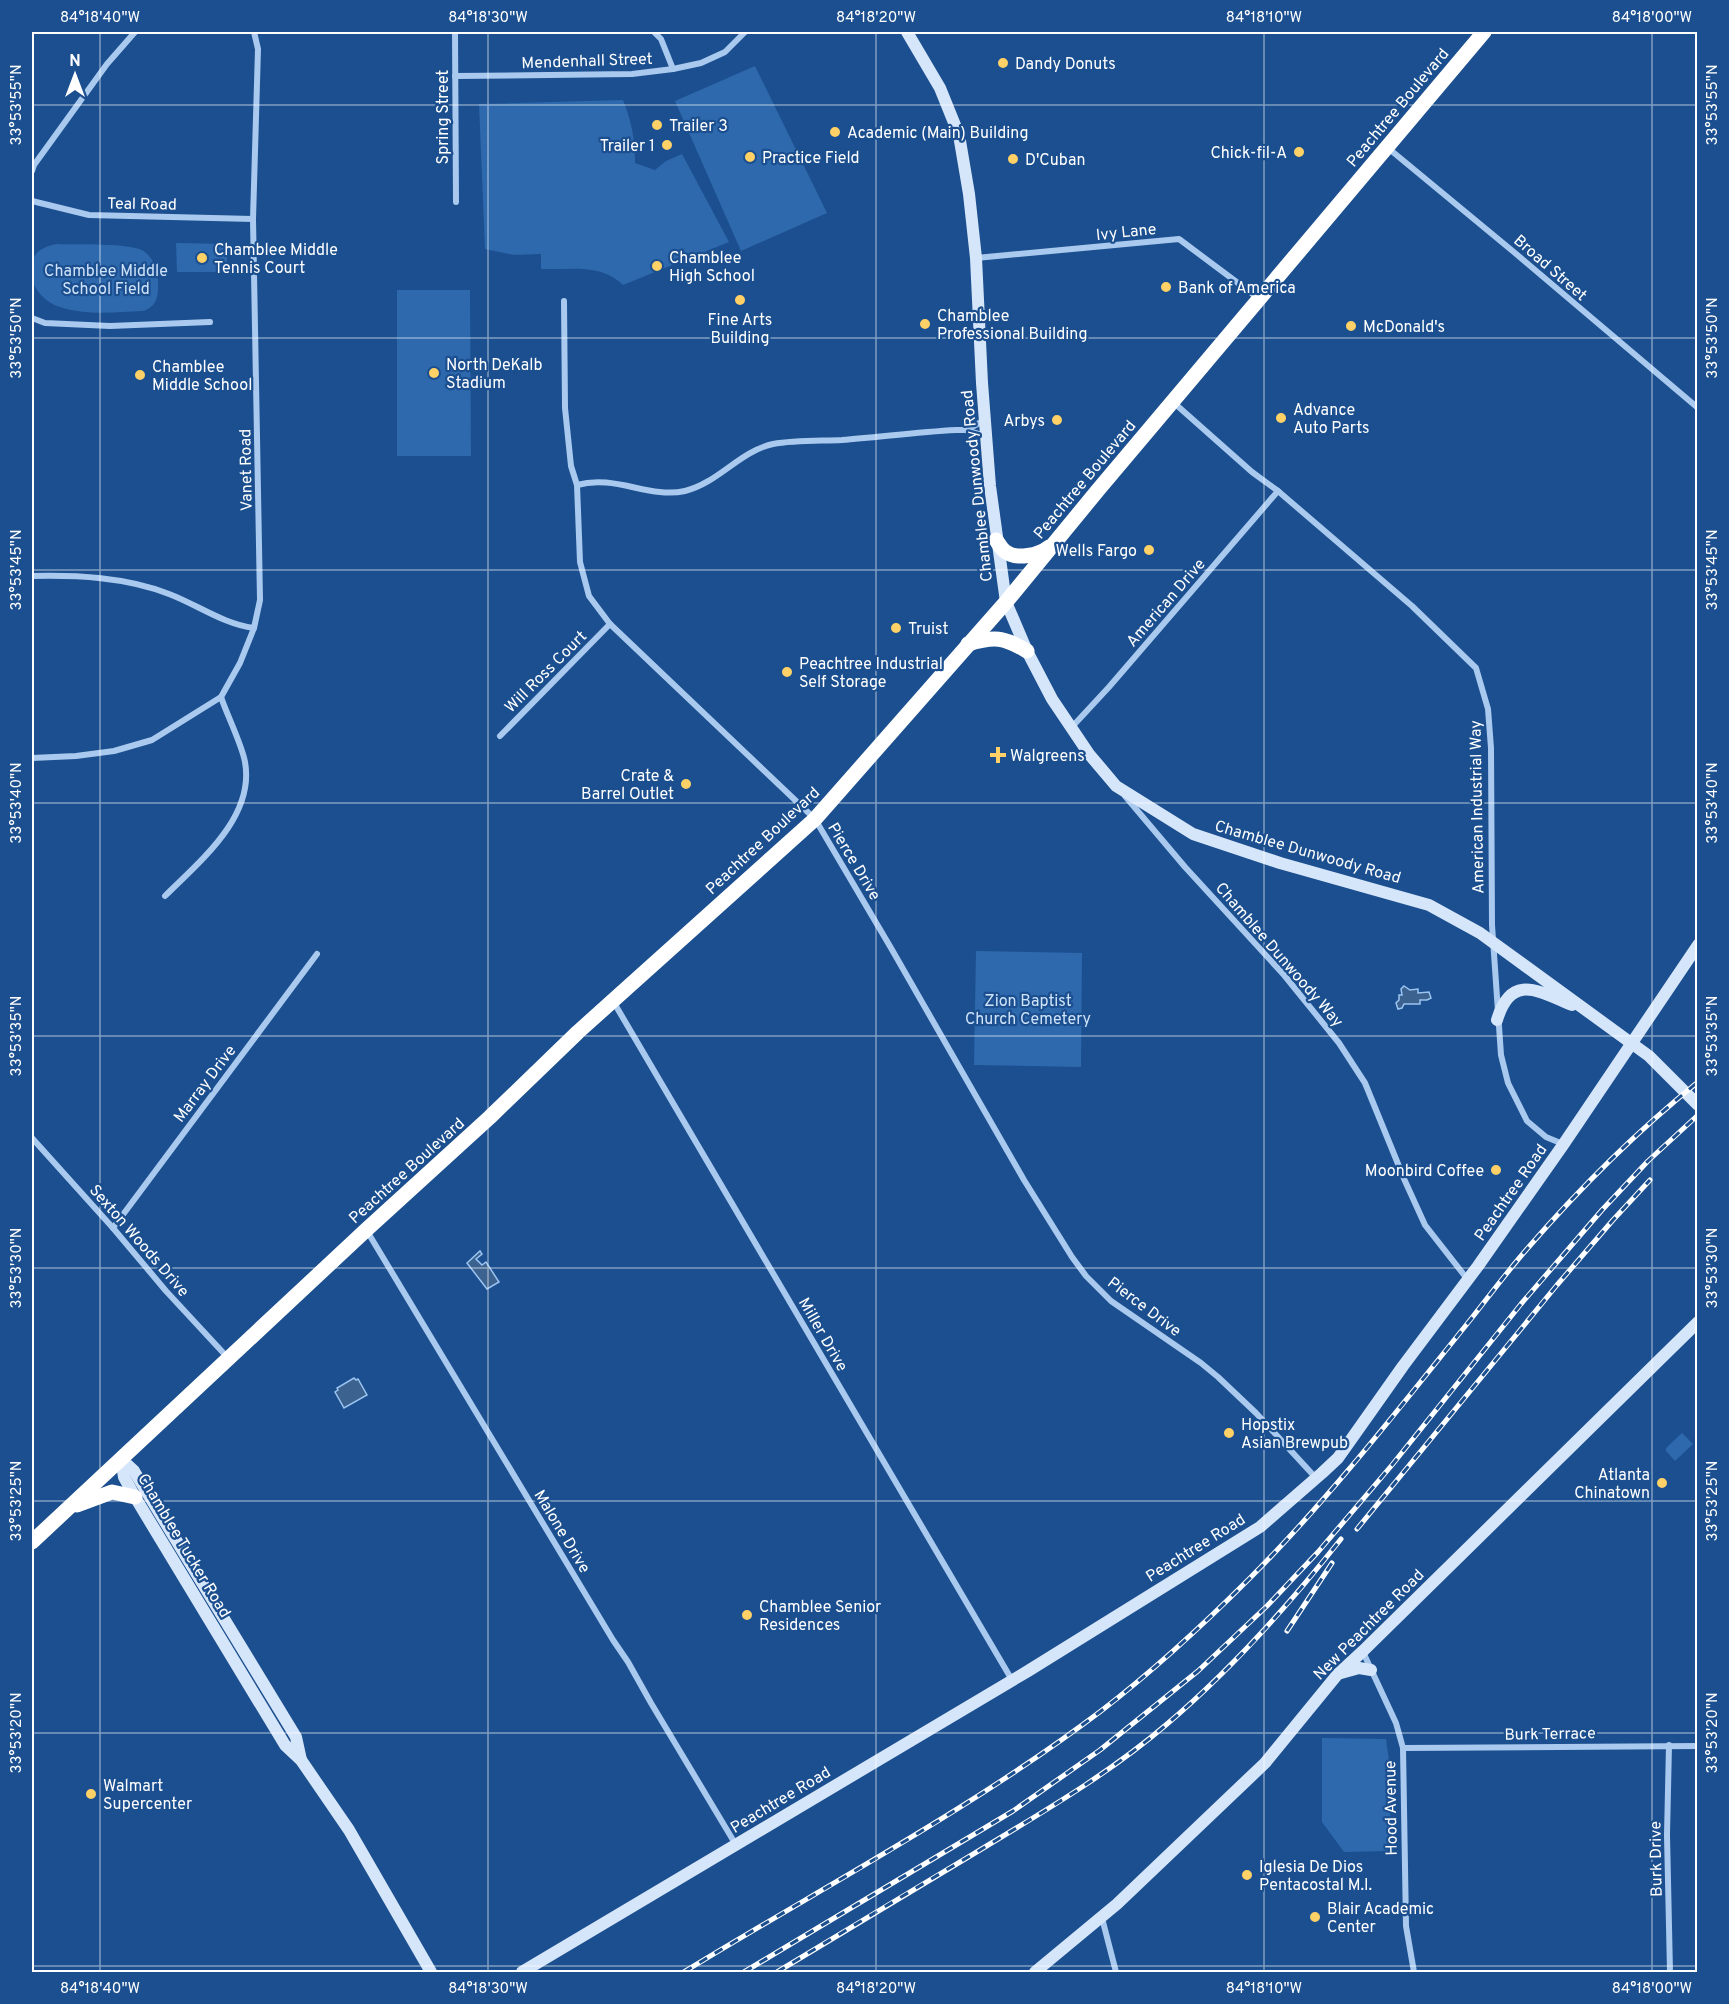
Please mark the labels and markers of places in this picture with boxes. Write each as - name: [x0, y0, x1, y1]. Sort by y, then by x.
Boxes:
- place label: Dandy Donuts: [1015, 55, 1116, 75]
- marker: Dandy Donuts: [996, 56, 1010, 70]
- place label: Trailer 3: [669, 117, 728, 137]
- marker: Trailer 3: [650, 118, 664, 132]
- place label: Academic (Main) Building: [847, 124, 1029, 144]
- marker: Academic (Main) Building: [828, 125, 842, 139]
- place label: Trailer 1: [600, 137, 655, 157]
- marker: Trailer 1: [660, 138, 674, 152]
- place label: Chick-fil-A: [1211, 144, 1287, 164]
- marker: Chick-fil-A: [1292, 145, 1306, 159]
- place label: Practice Field: [762, 149, 860, 169]
- marker: Practice Field: [743, 150, 757, 164]
- place label: D'Cuban: [1025, 151, 1086, 171]
- marker: D'Cuban: [1006, 152, 1020, 166]
- place label: Chamblee Middle Tennis Court: [214, 241, 338, 279]
- place label: Chamblee High School: [669, 249, 755, 287]
- marker: Chamblee Middle Tennis Court: [195, 251, 209, 265]
- marker: Chamblee High School: [650, 259, 664, 273]
- place label: Bank of America: [1178, 279, 1296, 299]
- marker: Bank of America: [1159, 280, 1173, 294]
- marker: Fine Arts Building: [733, 293, 747, 307]
- place label: Chamblee Professional Building: [937, 307, 1088, 345]
- place label: Fine Arts Building: [708, 311, 772, 349]
- marker: Chamblee Professional Building: [918, 317, 932, 331]
- place label: McDonald's: [1363, 318, 1445, 338]
- marker: McDonald's: [1344, 319, 1358, 333]
- place label: North DeKalb Stadium: [446, 356, 542, 394]
- place label: Chamblee Middle School: [152, 358, 252, 396]
- marker: North DeKalb Stadium: [427, 366, 441, 380]
- marker: Chamblee Middle School: [133, 368, 147, 382]
- place label: Advance Auto Parts: [1293, 401, 1370, 439]
- marker: Advance Auto Parts: [1274, 411, 1288, 425]
- place label: Arbys: [1003, 412, 1045, 432]
- marker: Arbys: [1050, 413, 1064, 427]
- place label: Wells Fargo: [1056, 542, 1137, 562]
- marker: Wells Fargo: [1142, 543, 1156, 557]
- place label: Truist: [908, 620, 948, 640]
- marker: Truist: [889, 621, 903, 635]
- place label: Peachtree Industrial Self Storage: [799, 655, 943, 693]
- marker: Peachtree Industrial Self Storage: [780, 665, 794, 679]
- place label: Walgreens: [1010, 747, 1085, 767]
- marker: Walgreens: [991, 748, 1005, 762]
- place label: Crate & Barrel Outlet: [581, 767, 674, 805]
- marker: Crate & Barrel Outlet: [679, 777, 693, 791]
- place label: Moonbird Coffee: [1365, 1162, 1484, 1182]
- marker: Moonbird Coffee: [1489, 1163, 1503, 1177]
- place label: Hopstix Asian Brewpub: [1241, 1416, 1348, 1454]
- marker: Hopstix Asian Brewpub: [1222, 1426, 1236, 1440]
- place label: Atlanta Chinatown: [1574, 1466, 1650, 1504]
- marker: Atlanta Chinatown: [1655, 1476, 1669, 1490]
- place label: Chamblee Senior Residences: [759, 1598, 881, 1636]
- marker: Chamblee Senior Residences: [740, 1608, 754, 1622]
- place label: Walmart Supercenter: [103, 1777, 192, 1815]
- marker: Walmart Supercenter: [84, 1787, 98, 1801]
- place label: Iglesia De Dios Pentacostal M.I.: [1259, 1858, 1372, 1896]
- marker: Iglesia De Dios Pentacostal M.I.: [1240, 1868, 1254, 1882]
- place label: Blair Academic Center: [1327, 1900, 1434, 1938]
- marker: Blair Academic Center: [1308, 1910, 1322, 1924]

